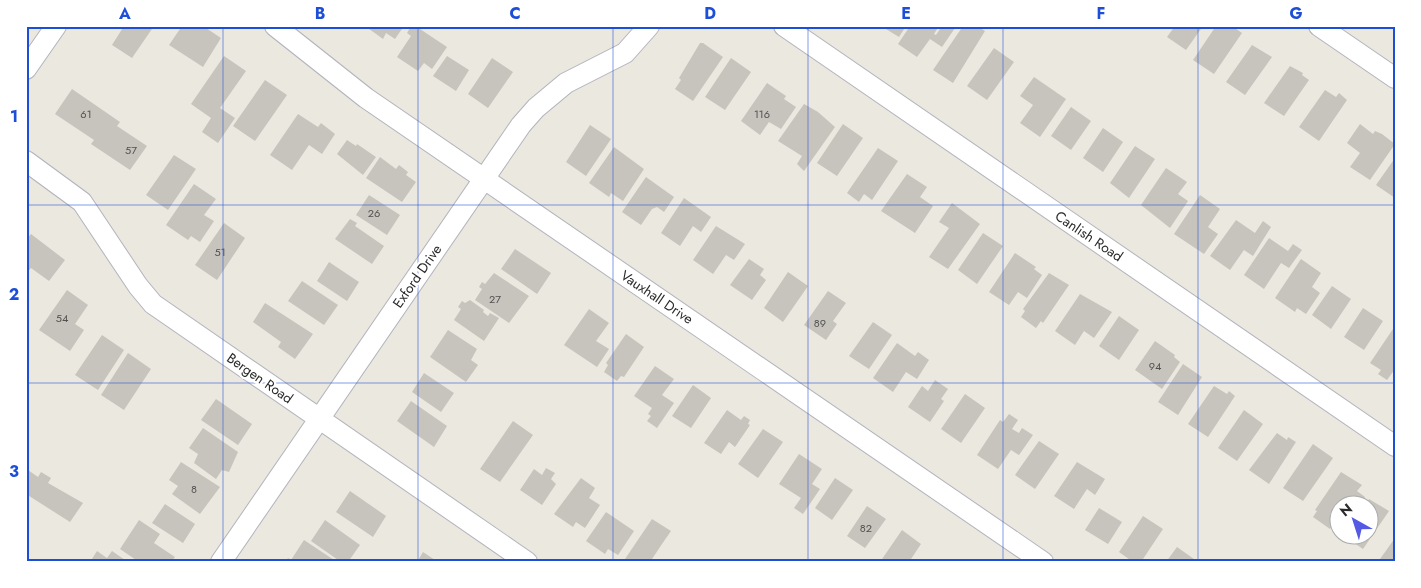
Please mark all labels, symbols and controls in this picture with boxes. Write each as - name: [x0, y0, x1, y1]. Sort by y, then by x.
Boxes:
- text: A: [118, 2, 131, 25]
- text: B: [315, 2, 325, 25]
- text: C: [509, 2, 521, 25]
- text: D: [704, 2, 716, 25]
- text: E: [901, 2, 911, 25]
- text: F: [1097, 2, 1105, 25]
- text: G: [1289, 2, 1303, 25]
- text: 1: [10, 105, 18, 128]
- house number: 61: [80, 106, 92, 122]
- house number: 116: [754, 106, 770, 122]
- house number: 57: [125, 142, 137, 158]
- house number: 26: [368, 205, 380, 221]
- street label: Canlish Road: [1051, 206, 1127, 266]
- street label: Exford Drive: [388, 240, 446, 312]
- house number: 51: [214, 244, 226, 260]
- street label: Vauxhall Drive: [617, 265, 697, 329]
- text: 2: [9, 283, 19, 306]
- house number: 27: [489, 291, 501, 307]
- house number: 54: [56, 310, 69, 326]
- house number: 89: [814, 315, 826, 331]
- street label: Bergen Road: [223, 348, 297, 408]
- house number: 94: [1149, 358, 1162, 374]
- text: 3: [9, 460, 19, 483]
- house number: 8: [191, 481, 197, 497]
- north arrow: [1328, 496, 1378, 546]
- text: N: [1335, 499, 1356, 521]
- house number: 82: [860, 520, 872, 536]

